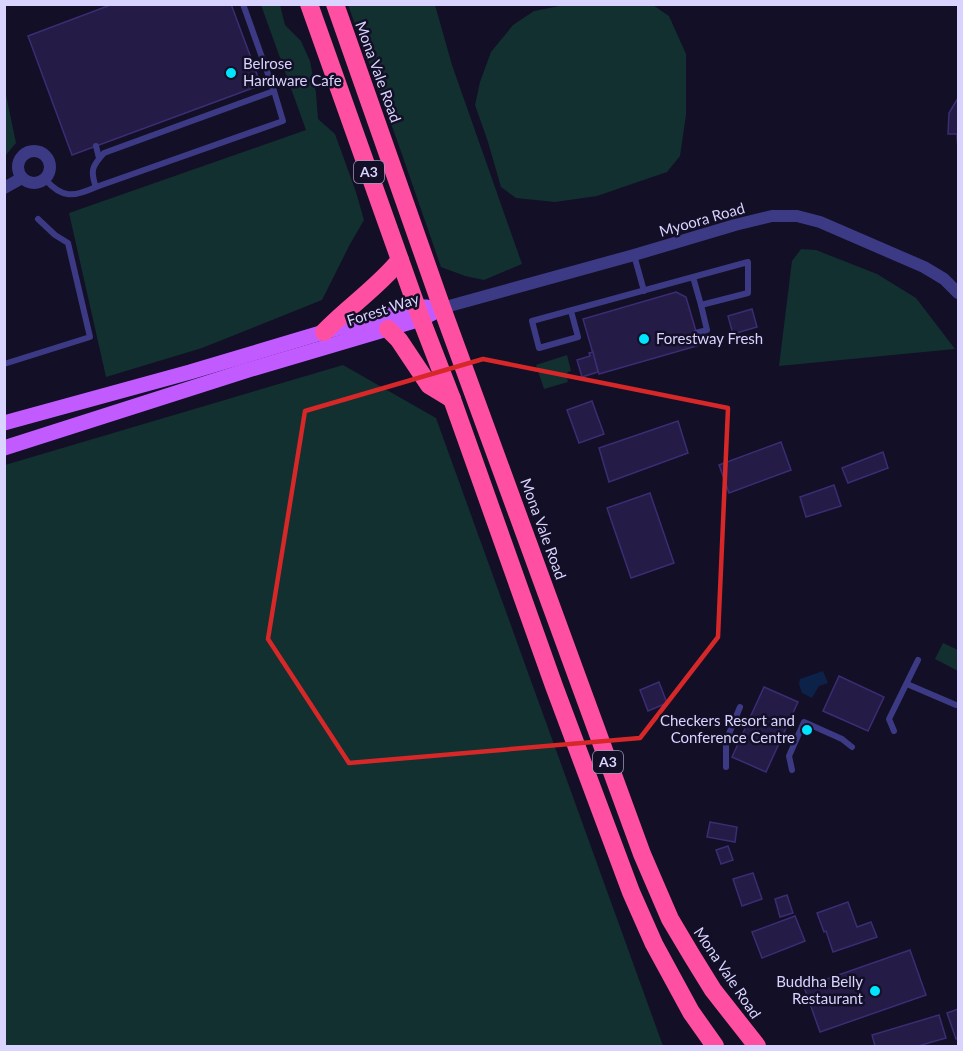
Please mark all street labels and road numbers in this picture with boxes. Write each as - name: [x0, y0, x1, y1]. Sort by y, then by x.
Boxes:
- street label: Mona Vale Road: [352, 19, 406, 125]
- road number: A3: [354, 161, 384, 183]
- street label: Myoora Road: [657, 198, 747, 240]
- street label: Forest Way: [344, 289, 421, 329]
- street label: Mona Vale Road: [517, 476, 571, 582]
- road number: A3: [593, 751, 623, 773]
- street label: Mona Vale Road: [691, 923, 765, 1022]

